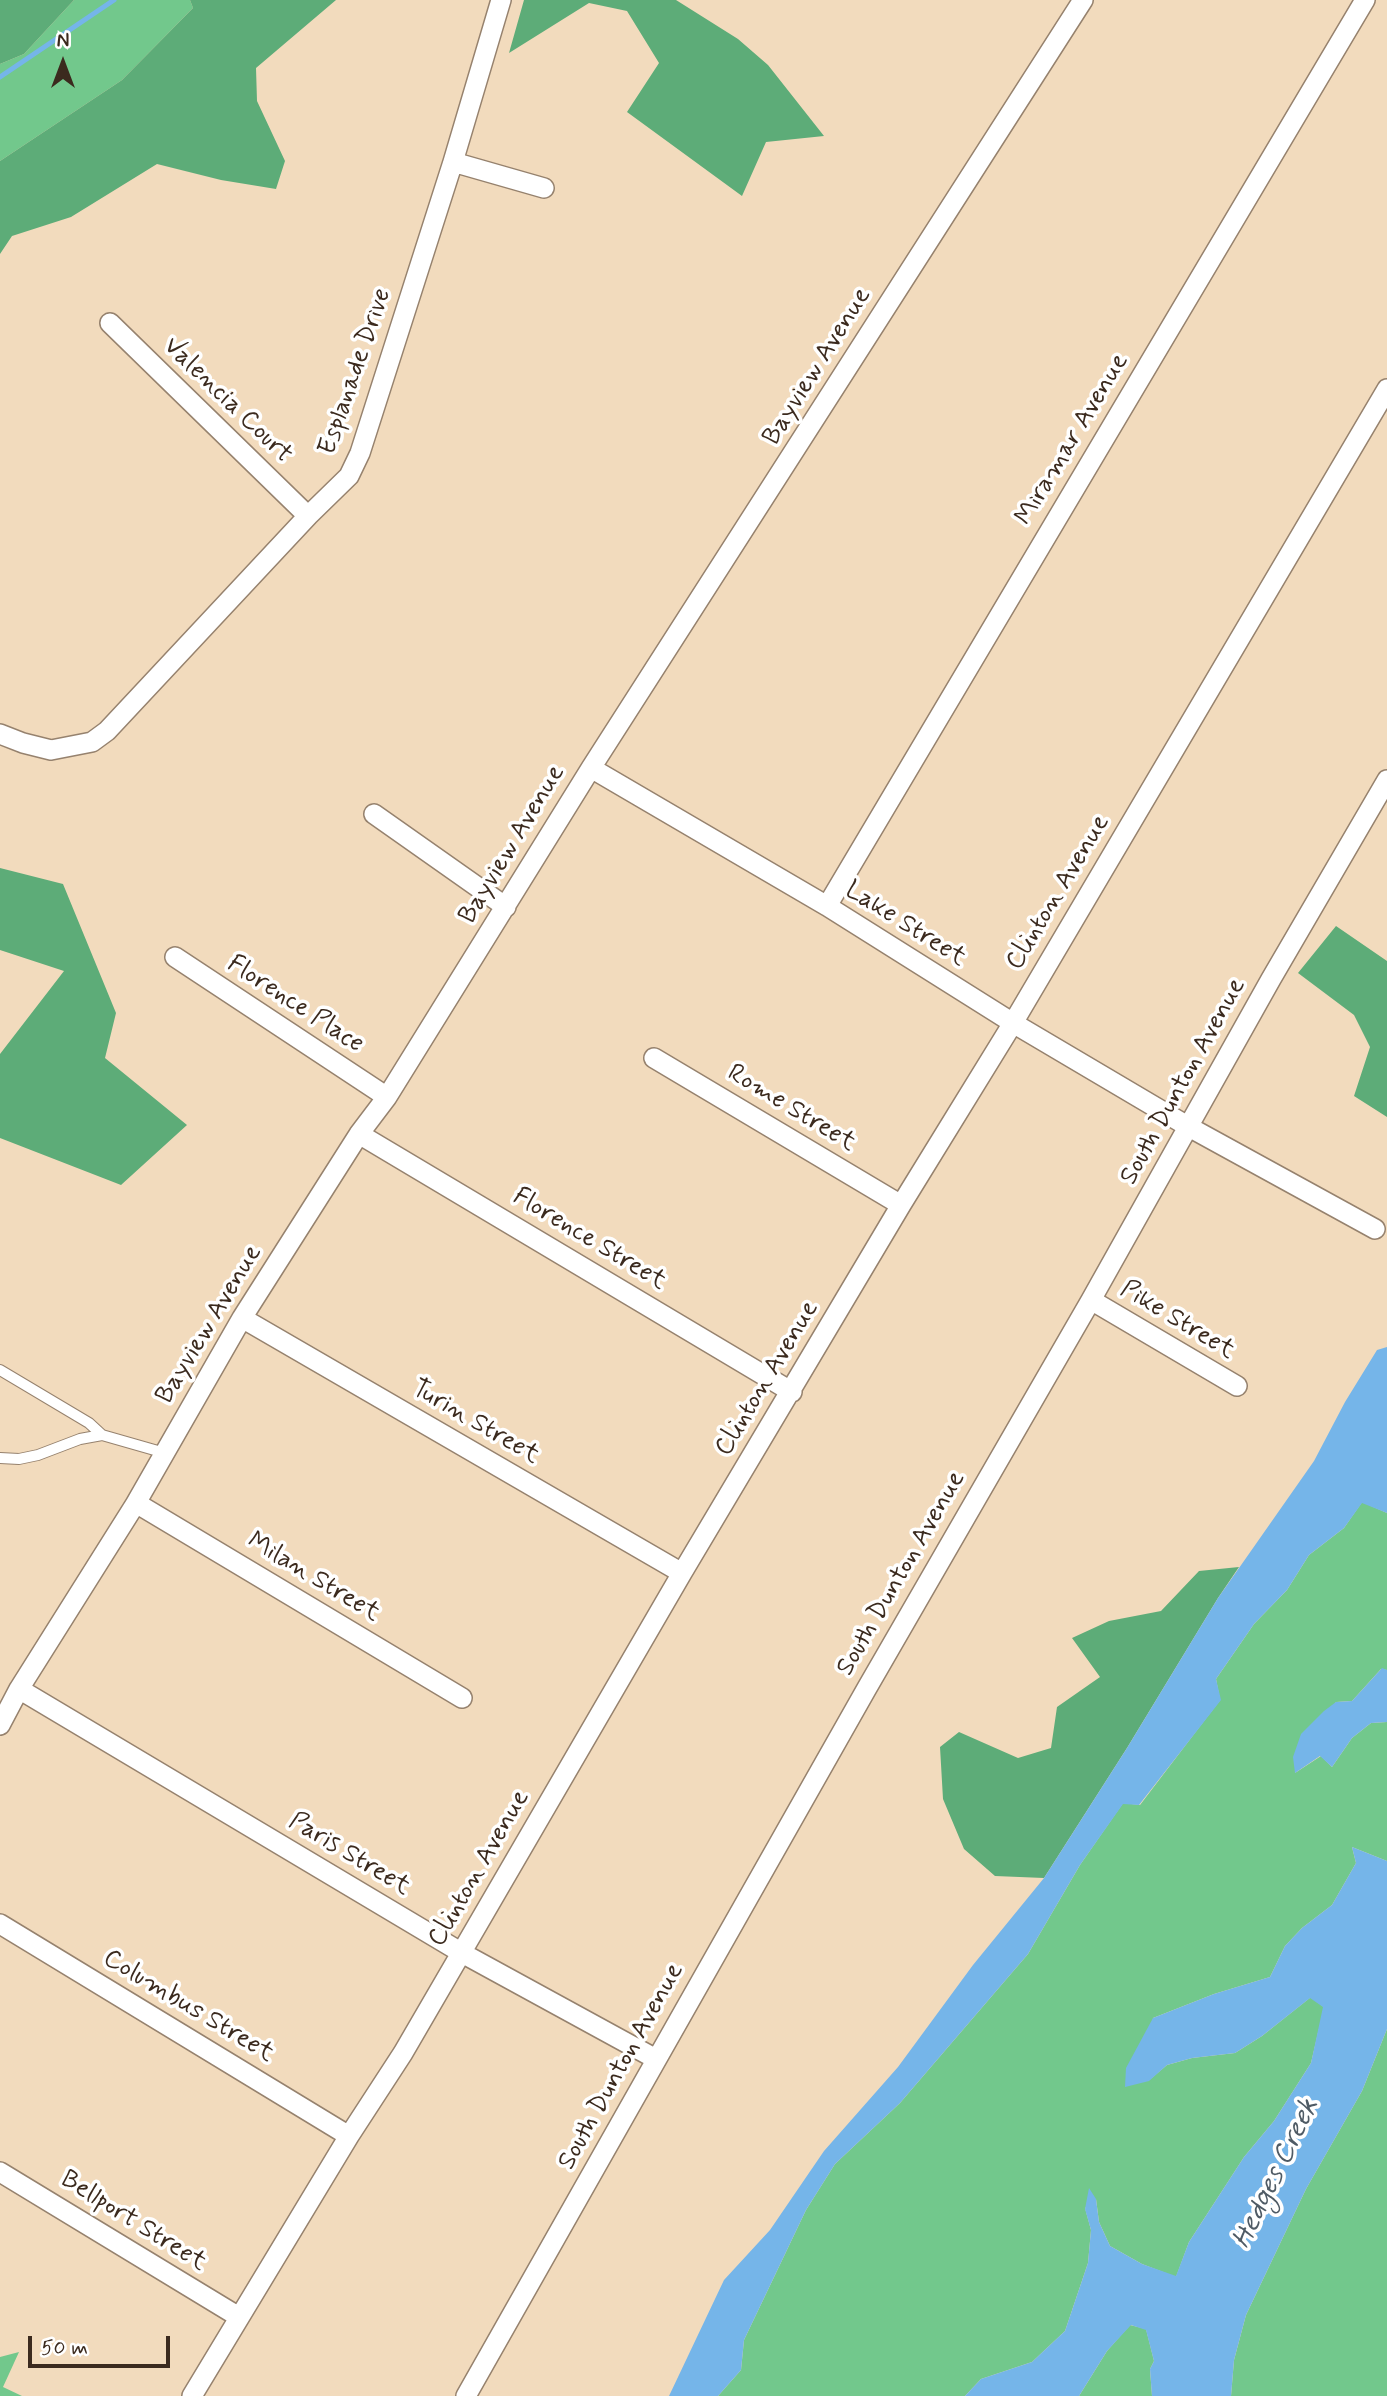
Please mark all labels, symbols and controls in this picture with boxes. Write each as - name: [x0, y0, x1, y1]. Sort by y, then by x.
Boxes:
- north arrow: [28, 28, 98, 98]
- text: N: [57, 29, 69, 54]
- street label: Bayview Avenue: [757, 282, 879, 452]
- street label: Esplanade Drive: [313, 285, 399, 459]
- street label: Valencia Court: [156, 331, 298, 471]
- street label: Miramar Avenue: [1010, 349, 1136, 531]
- street label: Bayview Avenue: [453, 760, 573, 930]
- street label: Clinton Avenue: [1000, 810, 1118, 976]
- street label: Lake Street: [839, 875, 971, 975]
- street label: Florence Place: [221, 949, 369, 1061]
- street label: South Dunton Avenue: [1114, 973, 1254, 1191]
- street label: Rome Street: [721, 1058, 861, 1160]
- street label: Florence Street: [506, 1182, 672, 1298]
- street label: Bayview Avenue: [150, 1240, 270, 1410]
- street label: Pike Street: [1114, 1275, 1240, 1367]
- street label: Clinton Avenue: [709, 1296, 827, 1462]
- street label: Turin Street: [406, 1374, 544, 1472]
- street label: South Dunton Avenue: [831, 1466, 973, 1682]
- street label: Milan Street: [241, 1526, 385, 1630]
- street label: Clinton Avenue: [423, 1785, 537, 1953]
- street label: Paris Street: [282, 1806, 416, 1904]
- street label: Columbus Street: [97, 1944, 279, 2070]
- street label: South Dunton Avenue: [552, 1958, 692, 2176]
- water label: Hedges Creek: [1226, 2094, 1328, 2254]
- street label: Bellport Street: [54, 2165, 212, 2279]
- scale bar: [32, 2322, 173, 2366]
- text: 50 m: [41, 2334, 88, 2362]

